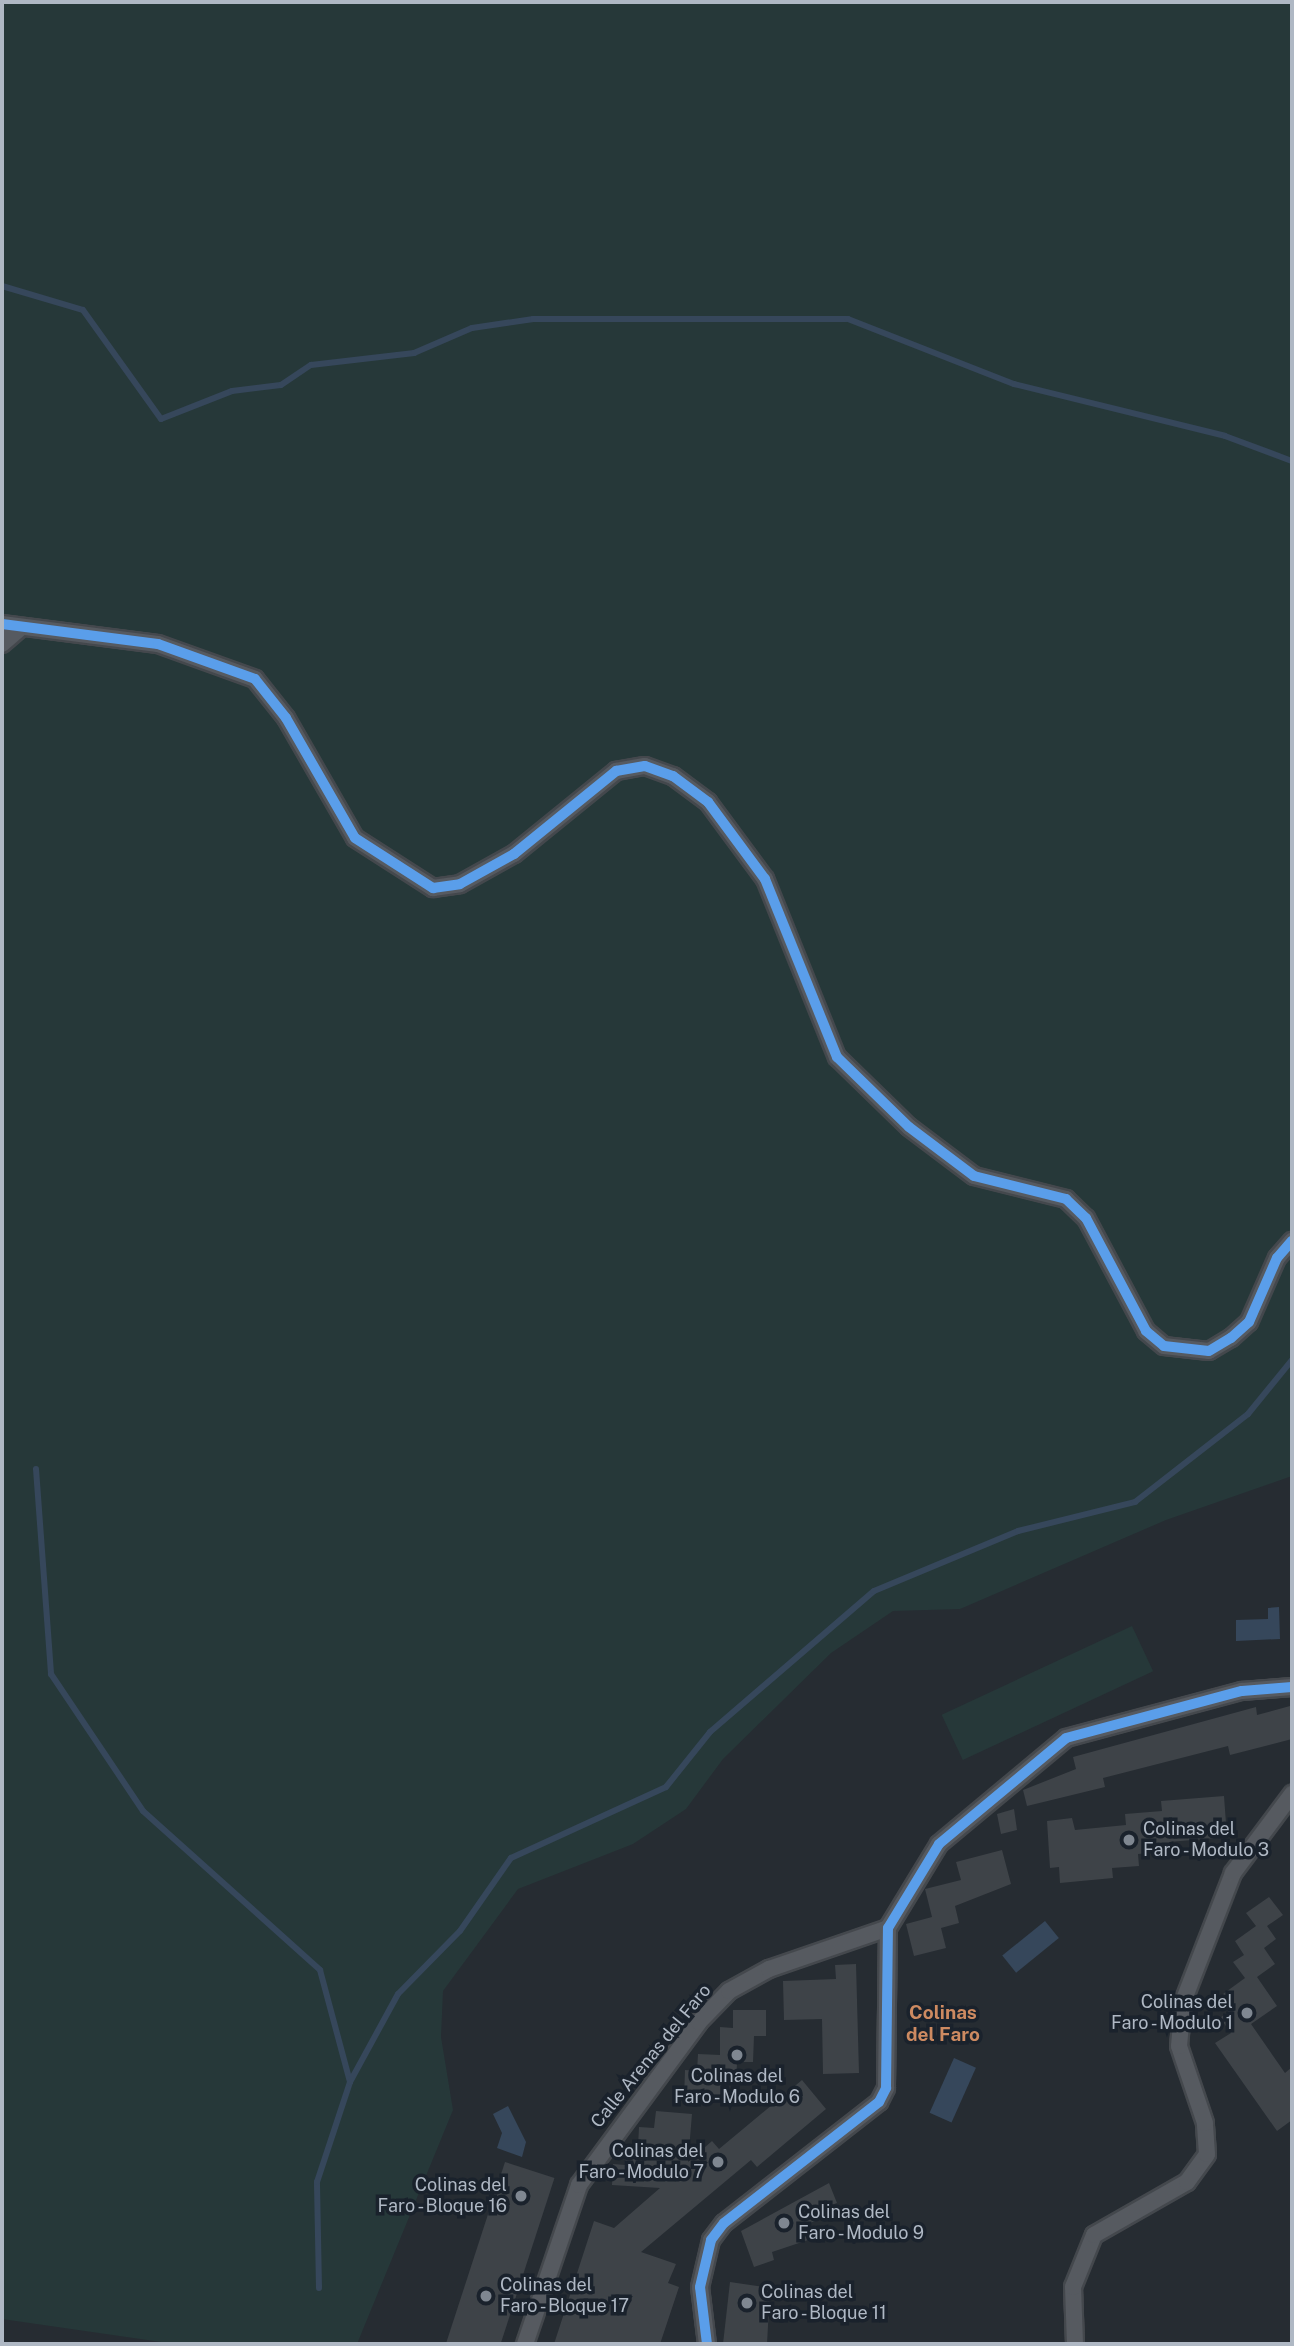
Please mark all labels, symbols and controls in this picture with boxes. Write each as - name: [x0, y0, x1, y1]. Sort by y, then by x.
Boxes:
- place label: Colinas del Faro - Modulo 3: [1143, 1819, 1274, 1862]
- marker: Colinas del Faro - Modulo 3: [1121, 1832, 1137, 1848]
- street label: Calle Arenas del Faro: [586, 1980, 716, 2132]
- place label: Colinas del Faro - Modulo 1: [1106, 1992, 1233, 2035]
- district label: Colinas del Faro: [906, 2002, 980, 2046]
- marker: Colinas del Faro - Modulo 1: [1239, 2005, 1255, 2021]
- marker: Colinas del Faro - Modulo 6: [729, 2047, 745, 2063]
- place label: Colinas del Faro - Modulo 6: [671, 2066, 803, 2108]
- place label: Colinas del Faro - Modulo 7: [573, 2141, 704, 2184]
- marker: Colinas del Faro - Modulo 7: [710, 2154, 726, 2170]
- place label: Colinas del Faro - Bloque 16: [372, 2175, 507, 2218]
- marker: Colinas del Faro - Bloque 16: [513, 2188, 529, 2204]
- place label: Colinas del Faro - Modulo 9: [798, 2202, 929, 2244]
- marker: Colinas del Faro - Modulo 9: [776, 2215, 792, 2231]
- place label: Colinas del Faro - Bloque 17: [500, 2275, 634, 2318]
- place label: Colinas del Faro - Bloque 11: [761, 2282, 892, 2324]
- marker: Colinas del Faro - Bloque 17: [478, 2288, 494, 2304]
- marker: Colinas del Faro - Bloque 11: [739, 2295, 755, 2311]

